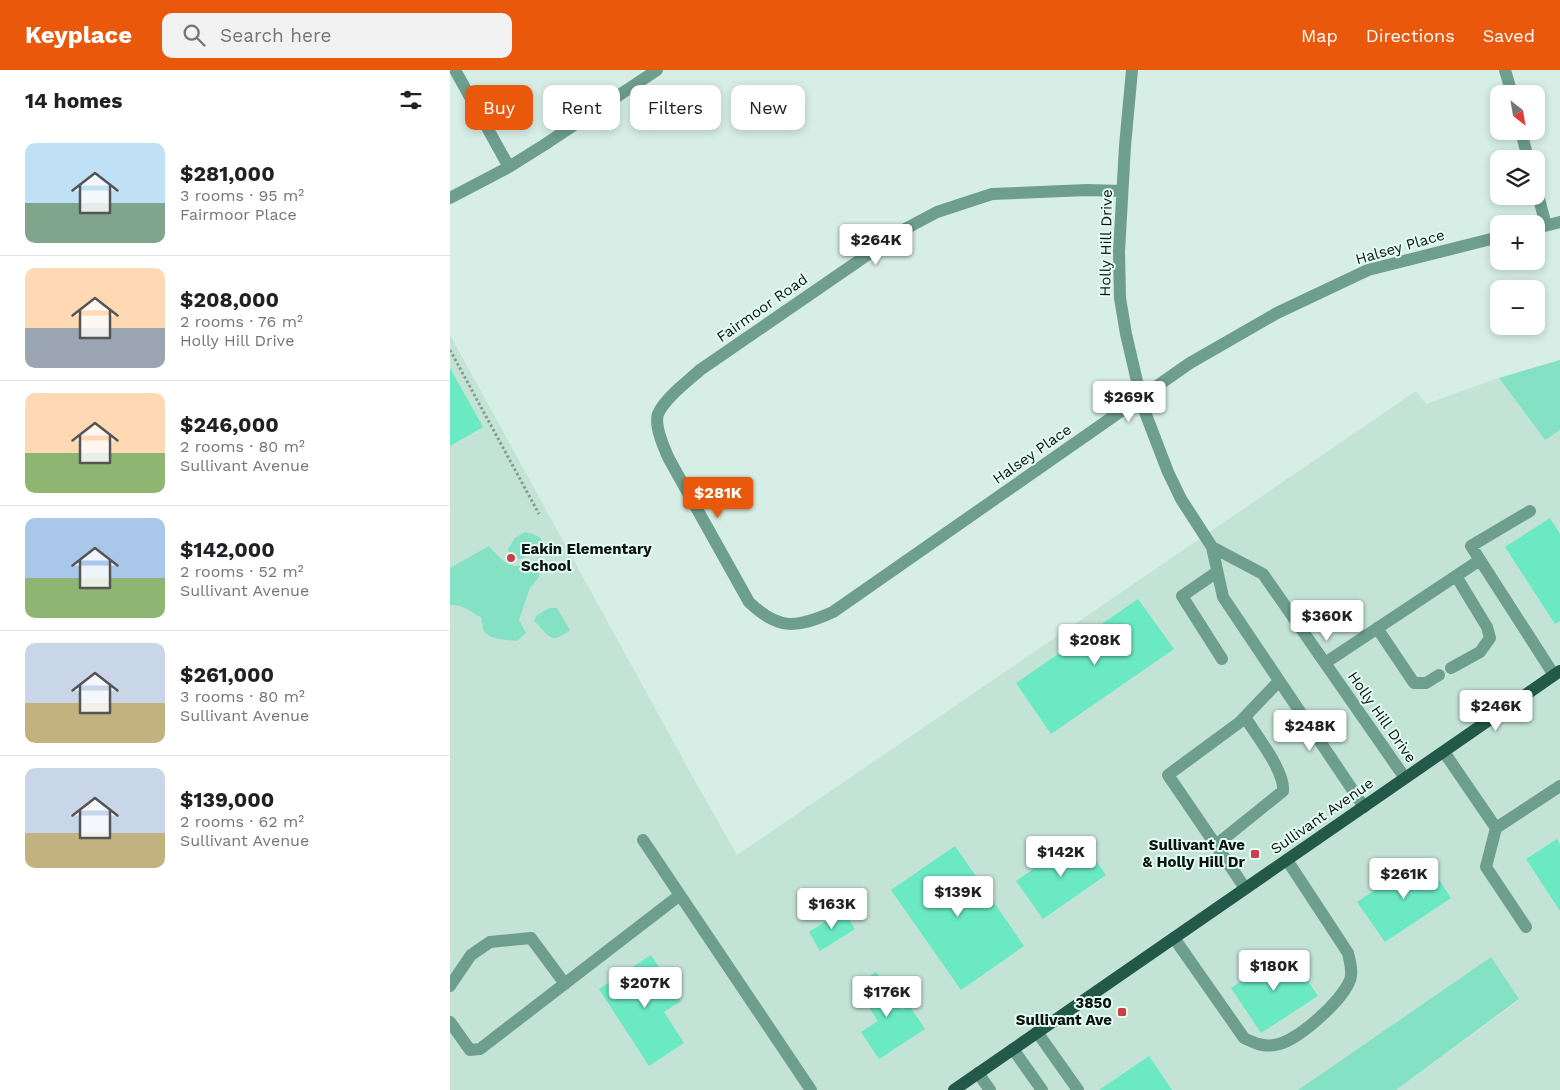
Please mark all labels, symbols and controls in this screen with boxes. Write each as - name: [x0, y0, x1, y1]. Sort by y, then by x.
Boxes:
- search box: [162, 13, 512, 58]
- text: Keyplace: [25, 21, 132, 49]
- icon: search: [180, 21, 208, 49]
- text: Search here: [220, 24, 331, 47]
- text: Map: [1301, 25, 1338, 46]
- text: Directions: [1366, 25, 1455, 46]
- text: Saved: [1483, 25, 1535, 46]
- chip: Buy: [465, 85, 533, 130]
- chip: Rent: [543, 85, 620, 130]
- chip: Filters: [630, 85, 721, 130]
- chip: New: [731, 85, 805, 130]
- north arrow: [1490, 85, 1545, 140]
- map controls: [1490, 85, 1545, 335]
- icon: filters: [397, 86, 425, 114]
- text: 14 homes: [25, 88, 122, 113]
- button: layers: [1490, 150, 1545, 205]
- text: $281,000: [180, 161, 275, 186]
- icon: home: [65, 163, 125, 223]
- text: 3 rooms · 95 m²: [180, 186, 304, 205]
- street label: Holly Hill Drive: [1096, 189, 1116, 297]
- text: Fairmoor Place: [180, 205, 297, 224]
- button: +: [1490, 215, 1545, 270]
- pin: $264K: [841, 224, 911, 266]
- street label: Halsey Place: [1353, 226, 1447, 268]
- text: $264K: [850, 230, 902, 249]
- street label: Fairmoor Road: [713, 270, 811, 346]
- button: −: [1490, 280, 1545, 335]
- text: $208,000: [180, 287, 279, 312]
- icon: home: [65, 288, 125, 348]
- text: 2 rooms · 76 m²: [180, 312, 303, 331]
- text: Holly Hill Drive: [180, 331, 294, 350]
- pin: $269K: [1094, 380, 1164, 423]
- text: $269K: [1104, 387, 1154, 406]
- text: $246,000: [180, 412, 279, 437]
- icon: home: [65, 413, 125, 473]
- street label: Halsey Place: [989, 420, 1075, 488]
- text: 2 rooms · 80 m²: [180, 437, 305, 456]
- text: Sullivant Avenue: [180, 456, 309, 475]
- pin: $281K: [683, 476, 753, 519]
- text: $281K: [694, 483, 742, 502]
- text: $142,000: [180, 537, 275, 562]
- icon: home: [65, 538, 125, 598]
- place label: Eakin Elementary School: [521, 540, 652, 575]
- marker: Eakin Elementary School: [505, 552, 517, 564]
- text: 2 rooms · 52 m²: [180, 562, 304, 581]
- text: Sullivant Avenue: [180, 581, 309, 600]
- pin: $360K: [1292, 600, 1362, 642]
- text: $360K: [1302, 606, 1353, 625]
- pin: $208K: [1060, 624, 1130, 666]
- text: $208K: [1069, 630, 1121, 649]
- text: $261,000: [180, 662, 274, 687]
- icon: home: [65, 663, 125, 723]
- street label: Holly Hill Drive: [1344, 668, 1420, 766]
- text: 3 rooms · 80 m²: [180, 687, 305, 706]
- pin: $246K: [1461, 690, 1531, 732]
- text: $246K: [1471, 696, 1521, 715]
- text: Sullivant Avenue: [180, 706, 309, 725]
- pin: $248K: [1275, 710, 1345, 752]
- text: $248K: [1284, 716, 1336, 735]
- street label: Sullivant Avenue: [1267, 774, 1377, 858]
- text: $139,000: [180, 787, 274, 812]
- icon: home: [65, 788, 125, 848]
- text: 2 rooms · 62 m²: [180, 812, 304, 831]
- text: Sullivant Avenue: [180, 831, 309, 850]
- pin: $142K: [1026, 836, 1096, 878]
- place label: Sullivant Ave & Holly Hill Dr: [1142, 836, 1246, 871]
- text: $142K: [1037, 842, 1085, 861]
- marker: Sullivant Ave & Holly Hill Dr: [1249, 848, 1261, 860]
- pin: $261K: [1369, 858, 1439, 900]
- text: $261K: [1380, 864, 1428, 883]
- pin: $139K: [923, 876, 993, 918]
- text: $139K: [934, 882, 982, 901]
- pin: $163K: [797, 888, 867, 930]
- text: $163K: [808, 894, 856, 913]
- pin: $180K: [1239, 950, 1309, 992]
- text: $180K: [1250, 956, 1298, 975]
- pin: $207K: [610, 966, 680, 1009]
- text: $207K: [620, 973, 670, 992]
- pin: $176K: [852, 976, 922, 1018]
- text: $176K: [863, 982, 911, 1001]
- place label: 3850 Sullivant Ave: [1016, 994, 1112, 1029]
- marker: 3850 Sullivant Ave: [1116, 1006, 1128, 1018]

